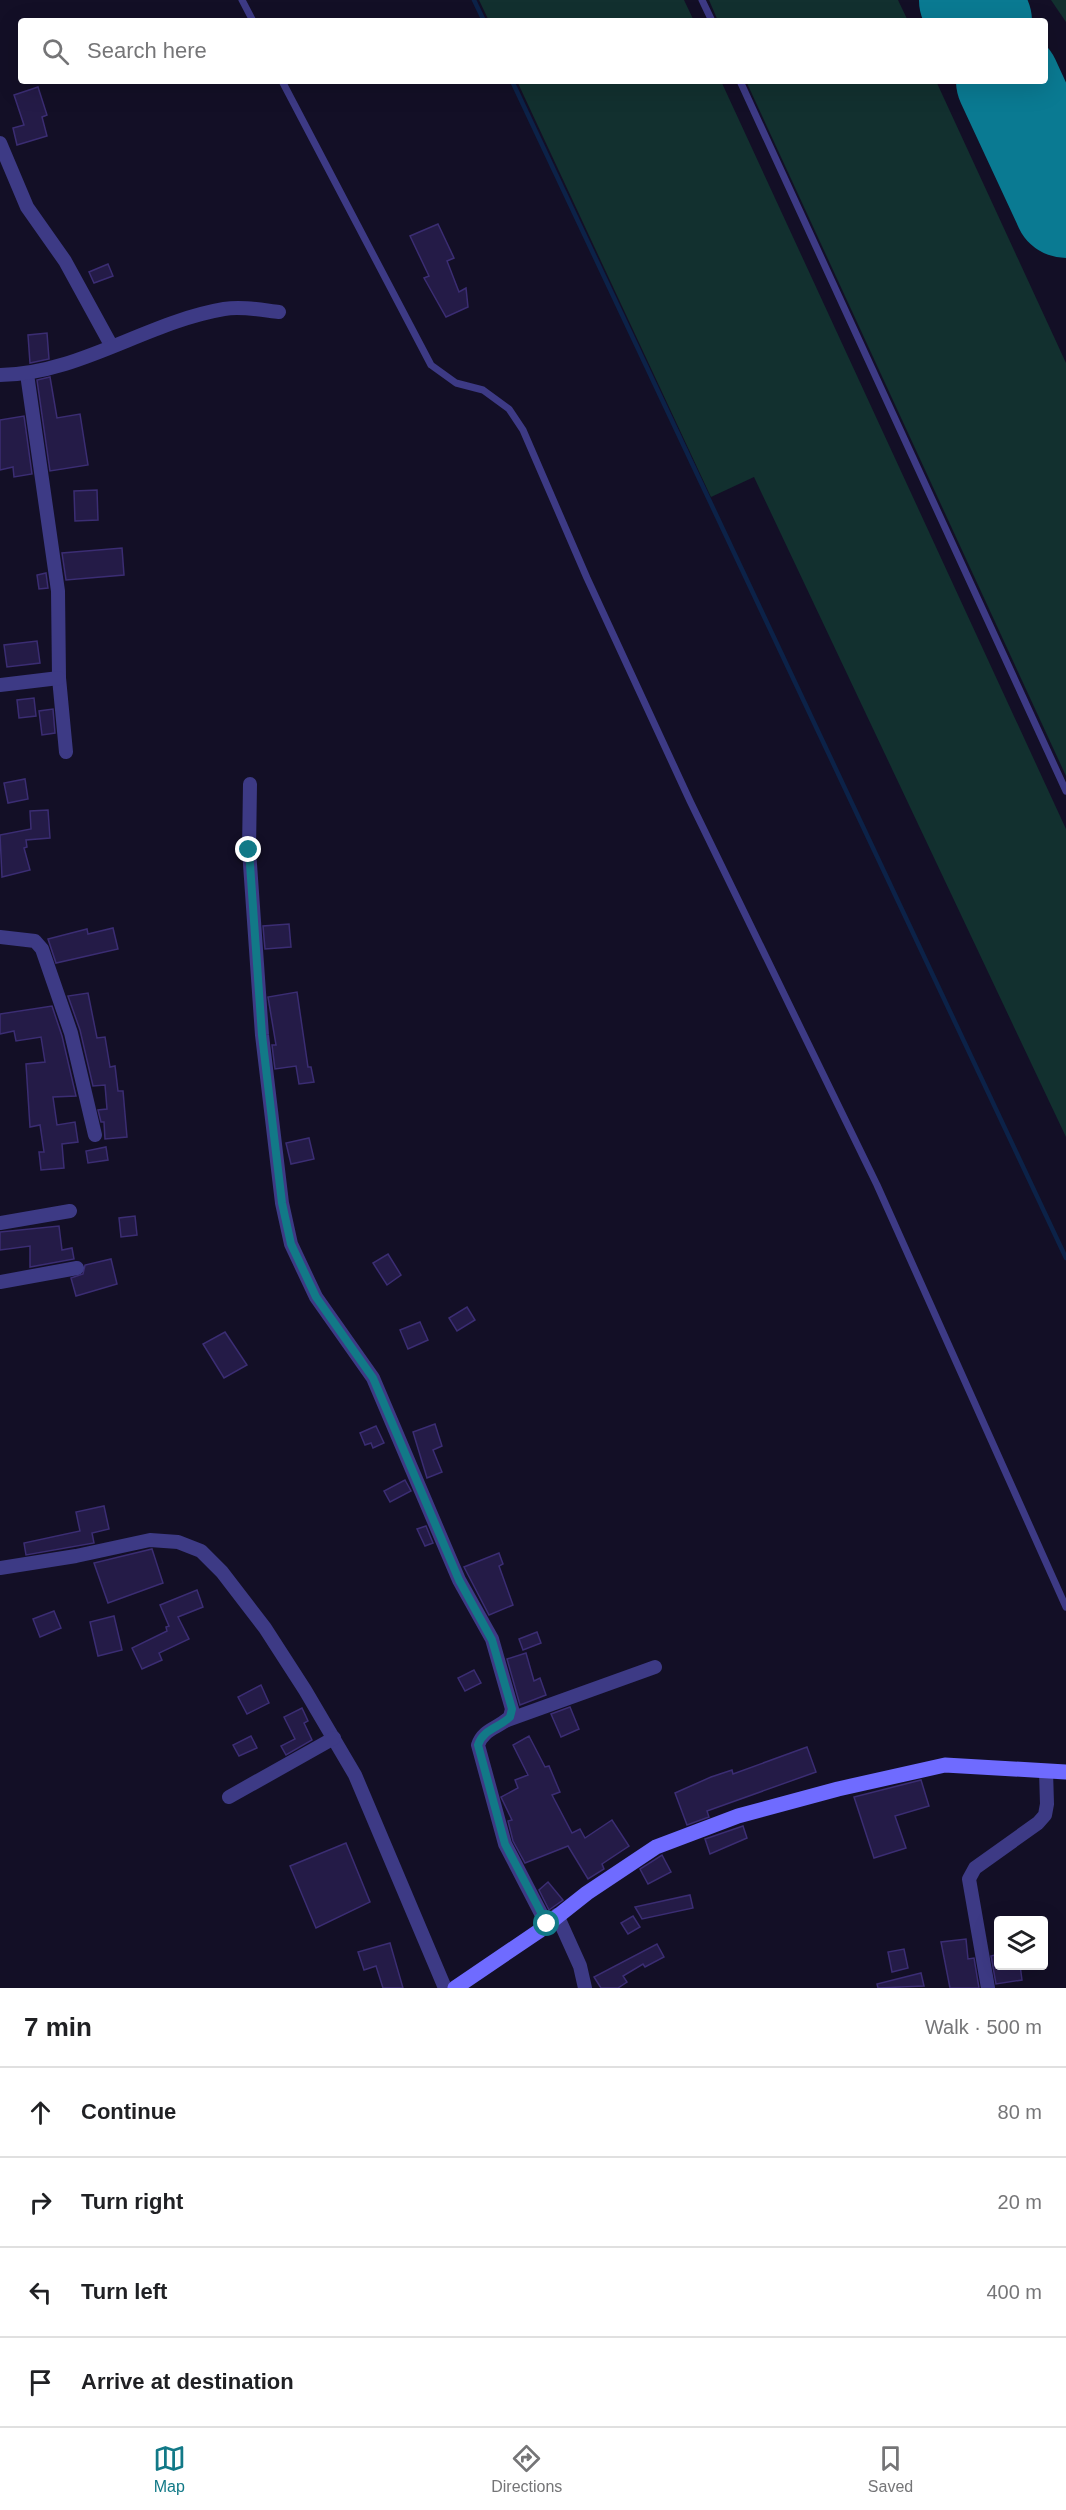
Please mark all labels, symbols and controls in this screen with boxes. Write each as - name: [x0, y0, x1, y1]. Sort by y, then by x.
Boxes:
- search box: [18, 18, 1048, 84]
- icon: search: [39, 35, 72, 68]
- text: Search here: [87, 38, 207, 63]
- route end: [235, 836, 261, 862]
- route start: [533, 1910, 559, 1936]
- map controls: [994, 1916, 1048, 1970]
- button: layers: [994, 1916, 1048, 1970]
- text: 7 min: [24, 2012, 92, 2042]
- text: Walk · 500 m: [925, 2016, 1042, 2038]
- icon: ahead: [24, 2096, 57, 2129]
- text: Continue: [81, 2099, 176, 2124]
- text: 80 m: [998, 2101, 1042, 2123]
- icon: right: [24, 2186, 57, 2219]
- text: Turn right: [81, 2189, 183, 2214]
- text: 20 m: [998, 2191, 1042, 2213]
- icon: left: [24, 2276, 57, 2309]
- text: Turn left: [81, 2279, 167, 2304]
- text: 400 m: [986, 2281, 1042, 2303]
- icon: arrive: [24, 2366, 57, 2399]
- text: Arrive at destination: [81, 2369, 294, 2394]
- tab: Map: [153, 2442, 186, 2496]
- tab: Directions: [491, 2442, 562, 2496]
- tab: Saved: [868, 2442, 913, 2496]

